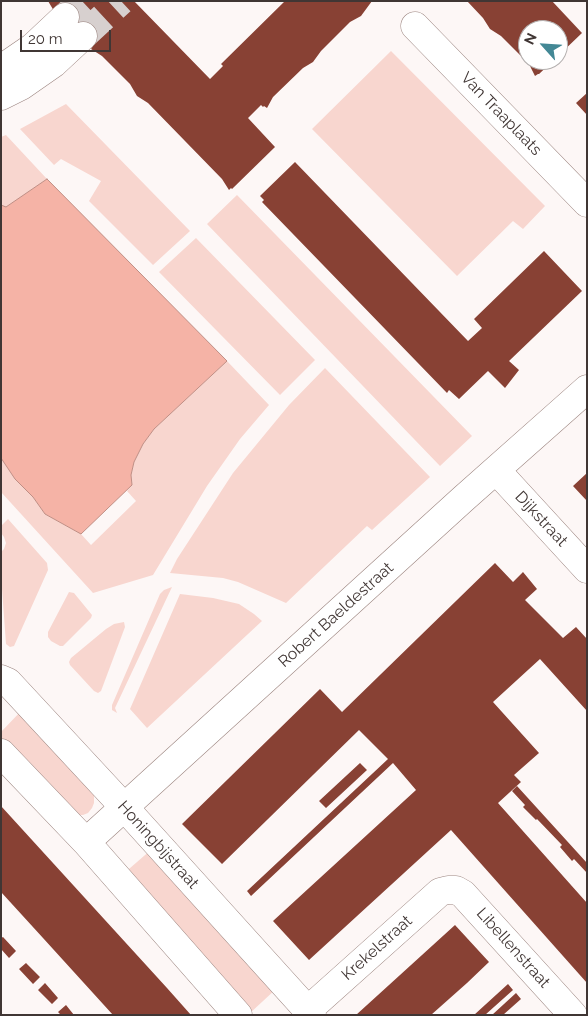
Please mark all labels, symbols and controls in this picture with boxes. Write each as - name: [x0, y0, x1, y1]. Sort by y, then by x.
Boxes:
- scale bar: [22, 20, 114, 52]
- north arrow: [518, 20, 568, 70]
- text: 20 m: [28, 30, 63, 48]
- text: N: [521, 31, 540, 47]
- street label: Van Traaplaats: [457, 68, 545, 160]
- street label: Dijkstraat: [511, 487, 571, 551]
- street label: Robert Baeldestraat: [275, 558, 397, 672]
- street label: Honingbijstraat: [114, 797, 202, 893]
- street label: Libellenstraat: [472, 904, 554, 992]
- street label: Krekelstraat: [338, 911, 416, 985]

